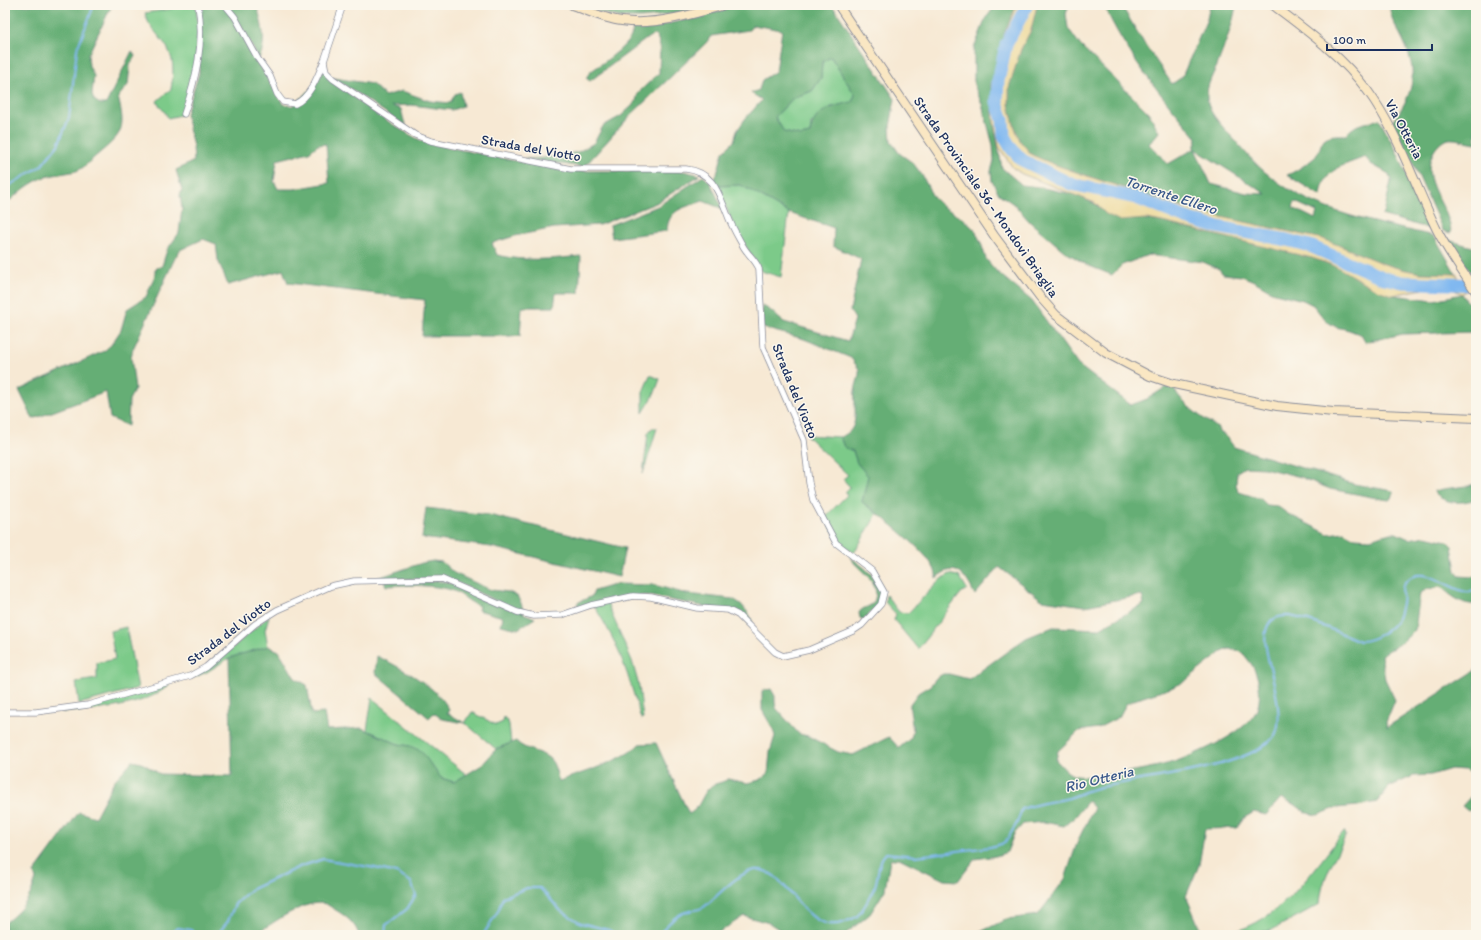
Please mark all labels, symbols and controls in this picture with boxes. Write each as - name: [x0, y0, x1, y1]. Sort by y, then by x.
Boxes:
- scale bar: [1327, 26, 1432, 52]
- text: 100 m: [1333, 33, 1366, 47]
- street label: Strada Provinciale 36 - Mondovì Briaglia: [910, 93, 1063, 301]
- street label: Via Otteria: [1381, 96, 1427, 162]
- street label: Strada del Viotto: [480, 131, 582, 165]
- water label: Torrente Ellero: [1123, 172, 1220, 218]
- street label: Strada del Viotto: [768, 341, 822, 441]
- street label: Strada del Viotto: [184, 595, 274, 669]
- water label: Rio Otteria: [1063, 762, 1136, 796]

